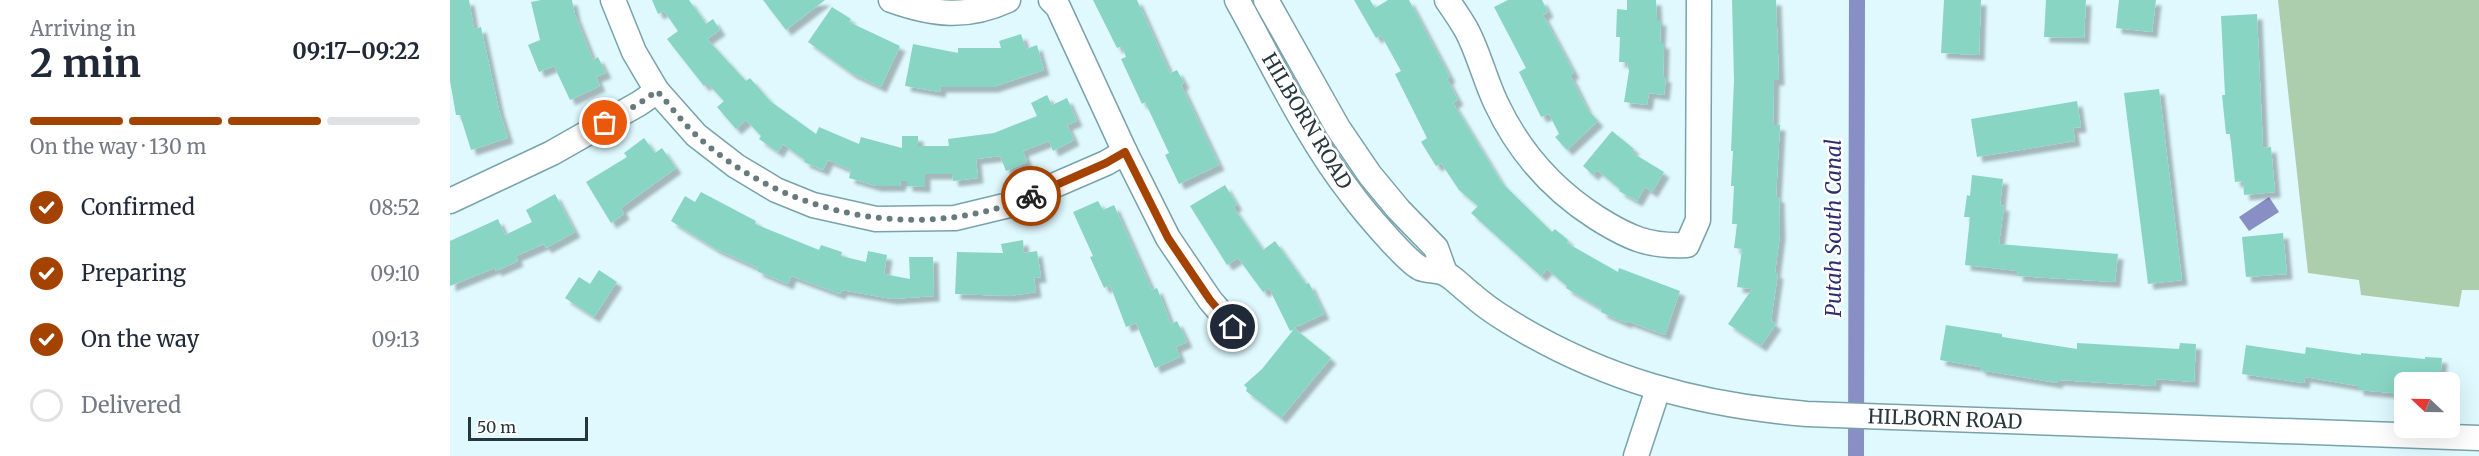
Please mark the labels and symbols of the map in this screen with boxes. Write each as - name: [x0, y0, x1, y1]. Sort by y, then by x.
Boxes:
- street label: HILBORN ROAD: [1257, 48, 1358, 193]
- pin: [579, 97, 630, 148]
- water label: Putah South Canal: [1820, 139, 1847, 317]
- courier: [1001, 166, 1061, 226]
- pin: [1207, 301, 1258, 352]
- north arrow: [2394, 372, 2460, 438]
- street label: HILBORN ROAD: [1867, 403, 2023, 434]
- scale bar: [468, 414, 588, 442]

